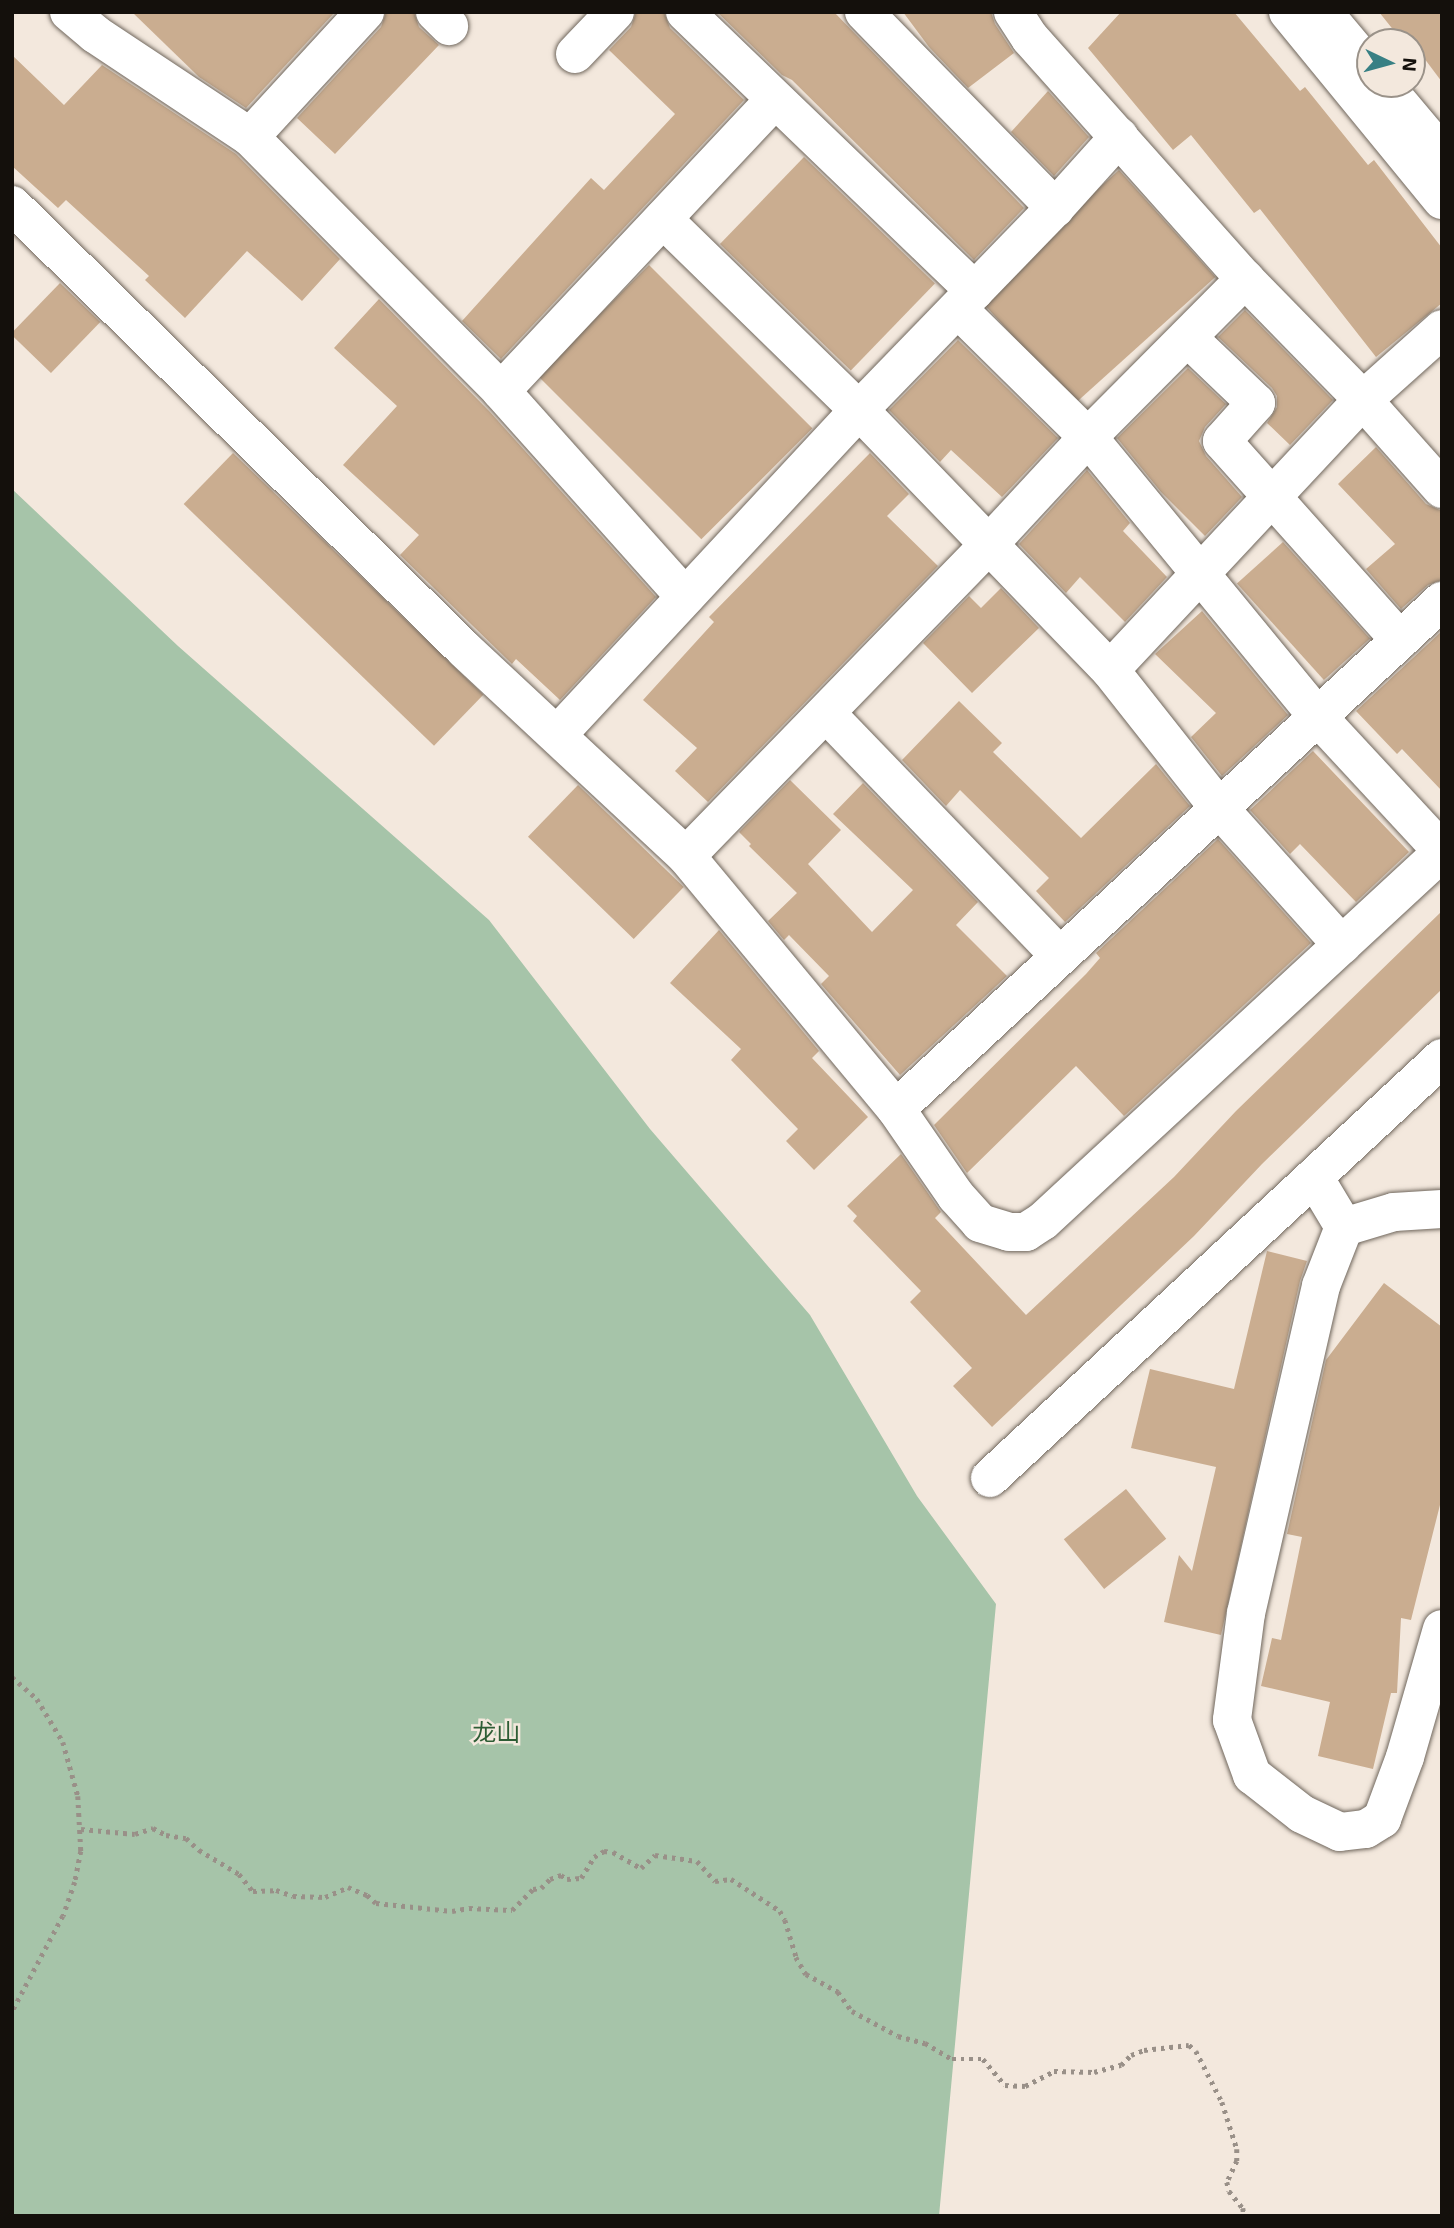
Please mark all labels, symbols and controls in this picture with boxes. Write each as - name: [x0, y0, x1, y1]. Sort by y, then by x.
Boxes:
- north arrow: [1356, 28, 1426, 98]
- text: N: [1398, 57, 1422, 73]
- park label: 龙山: [472, 1718, 520, 1746]

